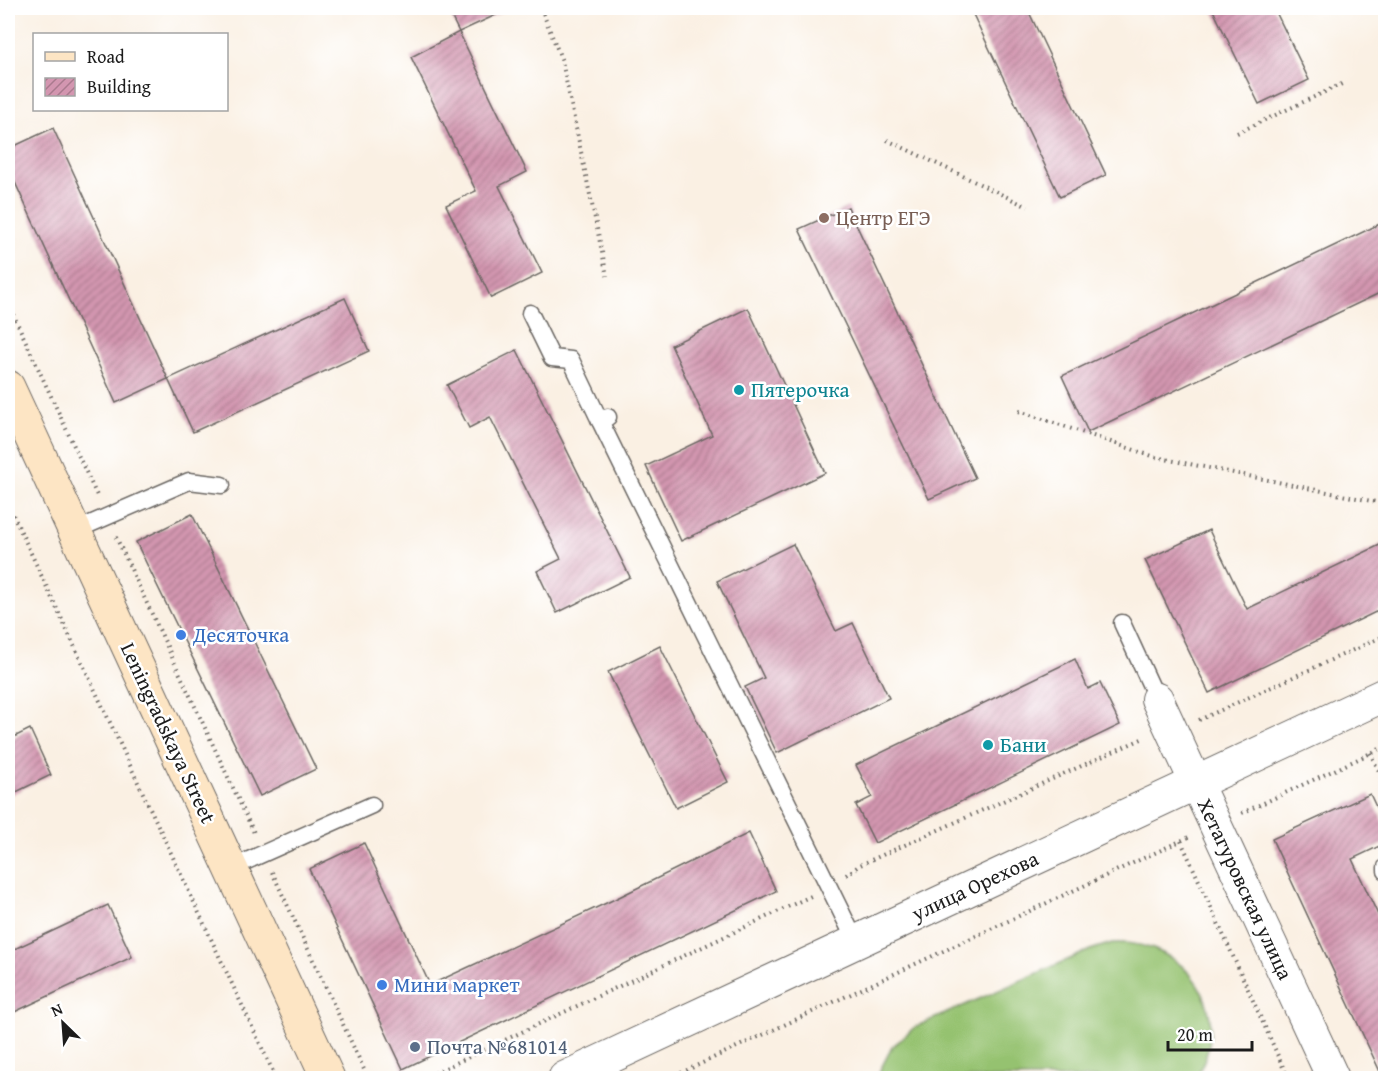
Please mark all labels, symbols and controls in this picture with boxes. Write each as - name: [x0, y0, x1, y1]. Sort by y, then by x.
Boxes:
- legend: [33, 33, 228, 111]
- text: Road: [87, 43, 125, 70]
- text: Building: [87, 73, 151, 100]
- place label: Центр ЕГЭ: [836, 202, 930, 233]
- marker: Центр ЕГЭ: [817, 211, 831, 225]
- place label: Пятерочка: [751, 374, 849, 405]
- marker: Пятерочка: [732, 383, 746, 397]
- place label: Десяточка: [192, 619, 289, 650]
- marker: Десяточка: [174, 628, 188, 642]
- street label: Leningradskaya Street: [113, 637, 224, 829]
- place label: Бани: [1000, 729, 1047, 760]
- marker: Бани: [981, 738, 995, 752]
- street label: Хетагуровская улица: [1190, 793, 1301, 985]
- street label: улица Орехова: [905, 843, 1043, 929]
- place label: Мини маркет: [394, 969, 520, 1000]
- marker: Мини маркет: [375, 978, 389, 992]
- north arrow: [33, 993, 93, 1053]
- text: N: [47, 996, 67, 1023]
- scale bar: [1168, 1014, 1252, 1052]
- text: 20 m: [1177, 1021, 1213, 1048]
- place label: Почта №681014: [427, 1031, 568, 1062]
- marker: Почта №681014: [408, 1040, 422, 1054]

